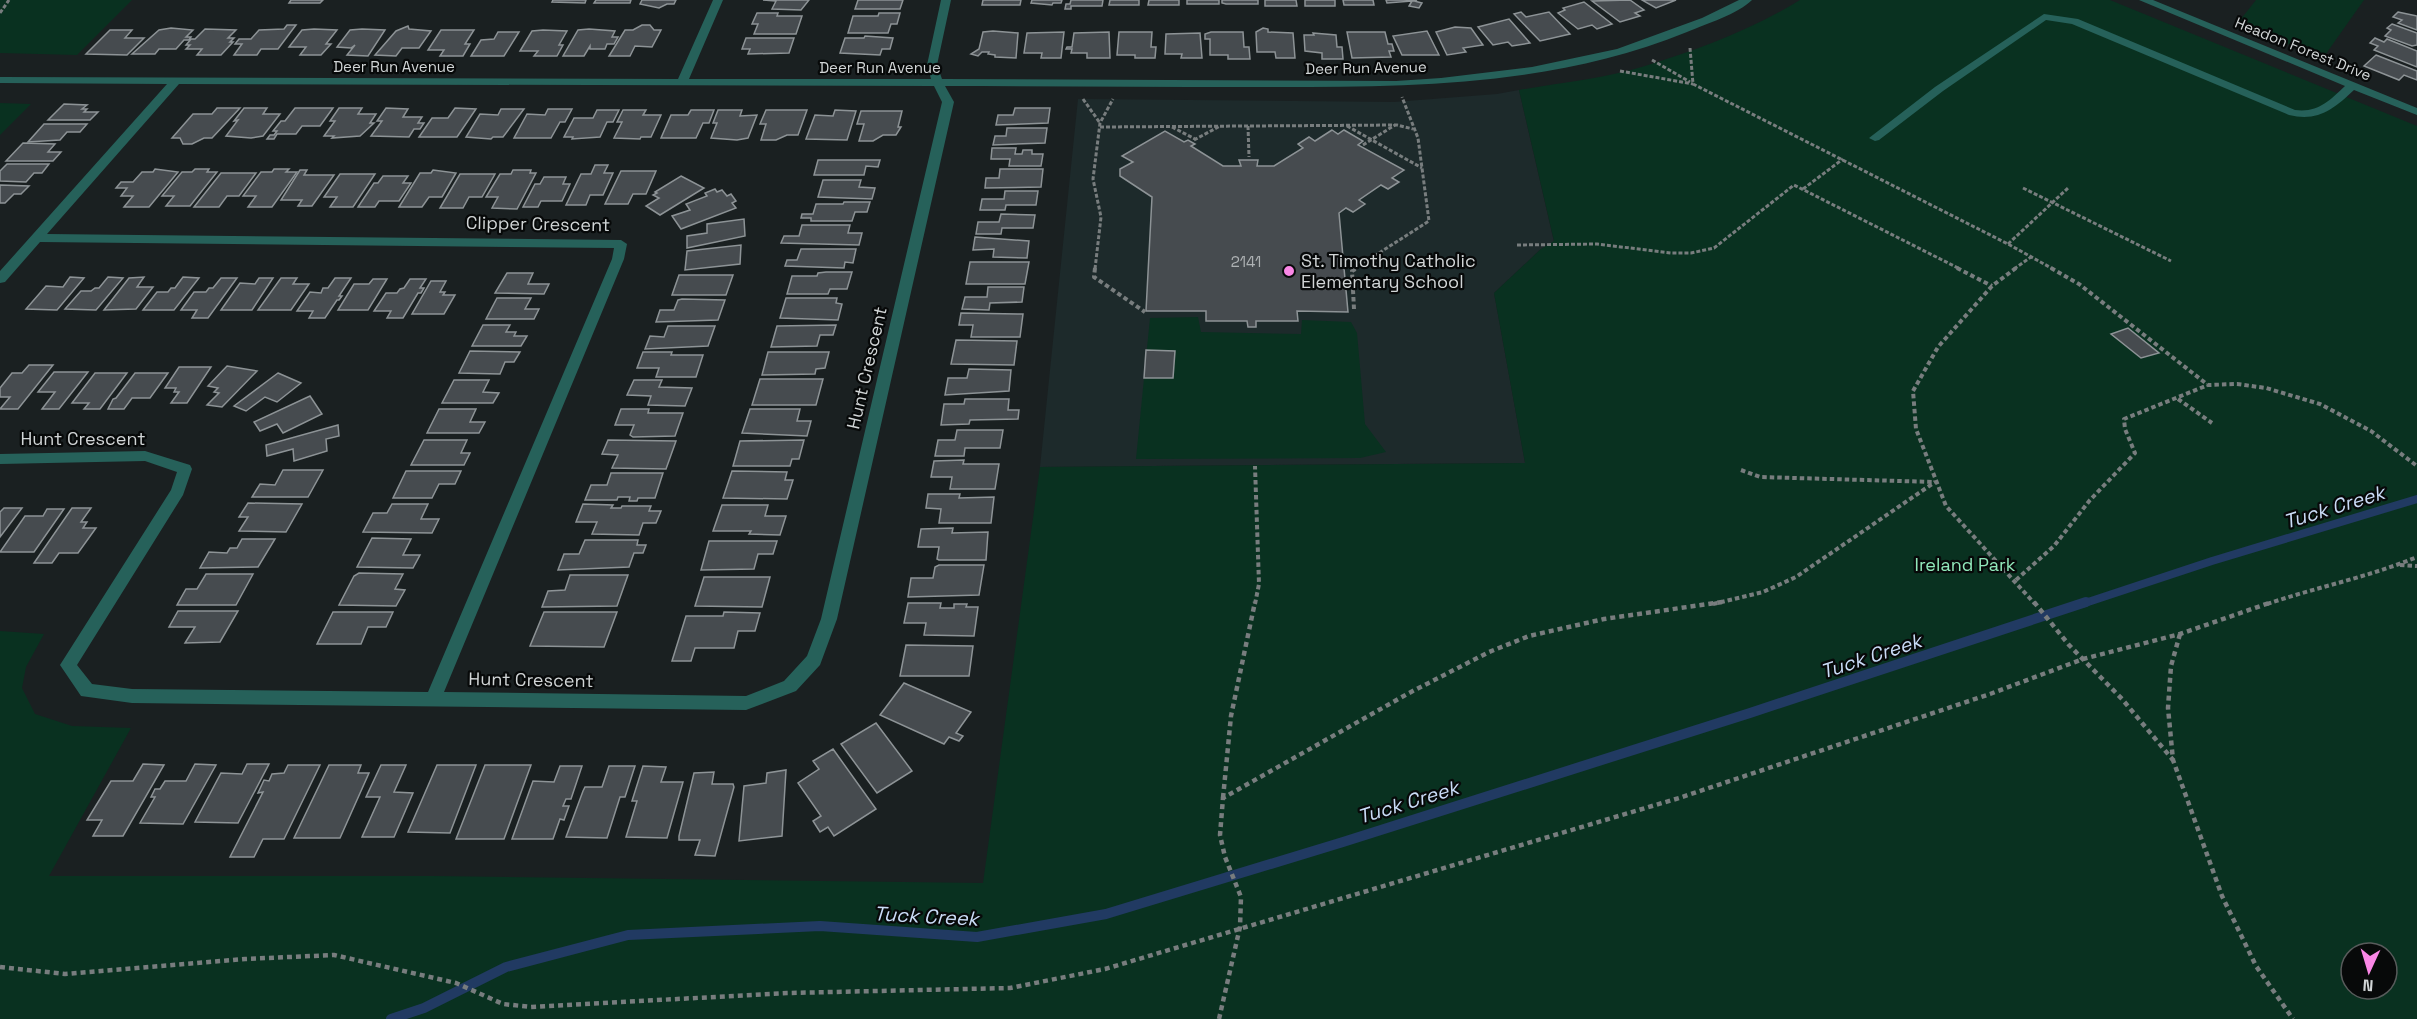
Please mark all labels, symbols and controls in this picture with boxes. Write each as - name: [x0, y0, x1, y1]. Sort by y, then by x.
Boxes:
- street label: Headon Forest Drive: [2232, 13, 2374, 85]
- street label: Deer Run Avenue: [333, 57, 455, 76]
- street label: Deer Run Avenue: [1305, 57, 1427, 78]
- street label: Deer Run Avenue: [819, 58, 941, 77]
- street label: Clipper Crescent: [466, 211, 610, 236]
- place label: St. Timothy Catholic Elementary School: [1301, 249, 1476, 293]
- house number: 2141: [1231, 252, 1261, 271]
- marker: St. Timothy Catholic Elementary School: [1282, 264, 1296, 278]
- street label: Hunt Crescent: [841, 304, 892, 431]
- street label: Hunt Crescent: [20, 427, 146, 450]
- water label: Tuck Creek: [2280, 479, 2390, 535]
- park label: Ireland Park: [1915, 553, 2016, 576]
- water label: Tuck Creek: [1817, 627, 1927, 685]
- street label: Hunt Crescent: [468, 667, 594, 692]
- water label: Tuck Creek: [1354, 774, 1464, 830]
- water label: Tuck Creek: [873, 900, 981, 932]
- north arrow: [2339, 941, 2399, 1001]
- text: N: [2362, 975, 2374, 996]

